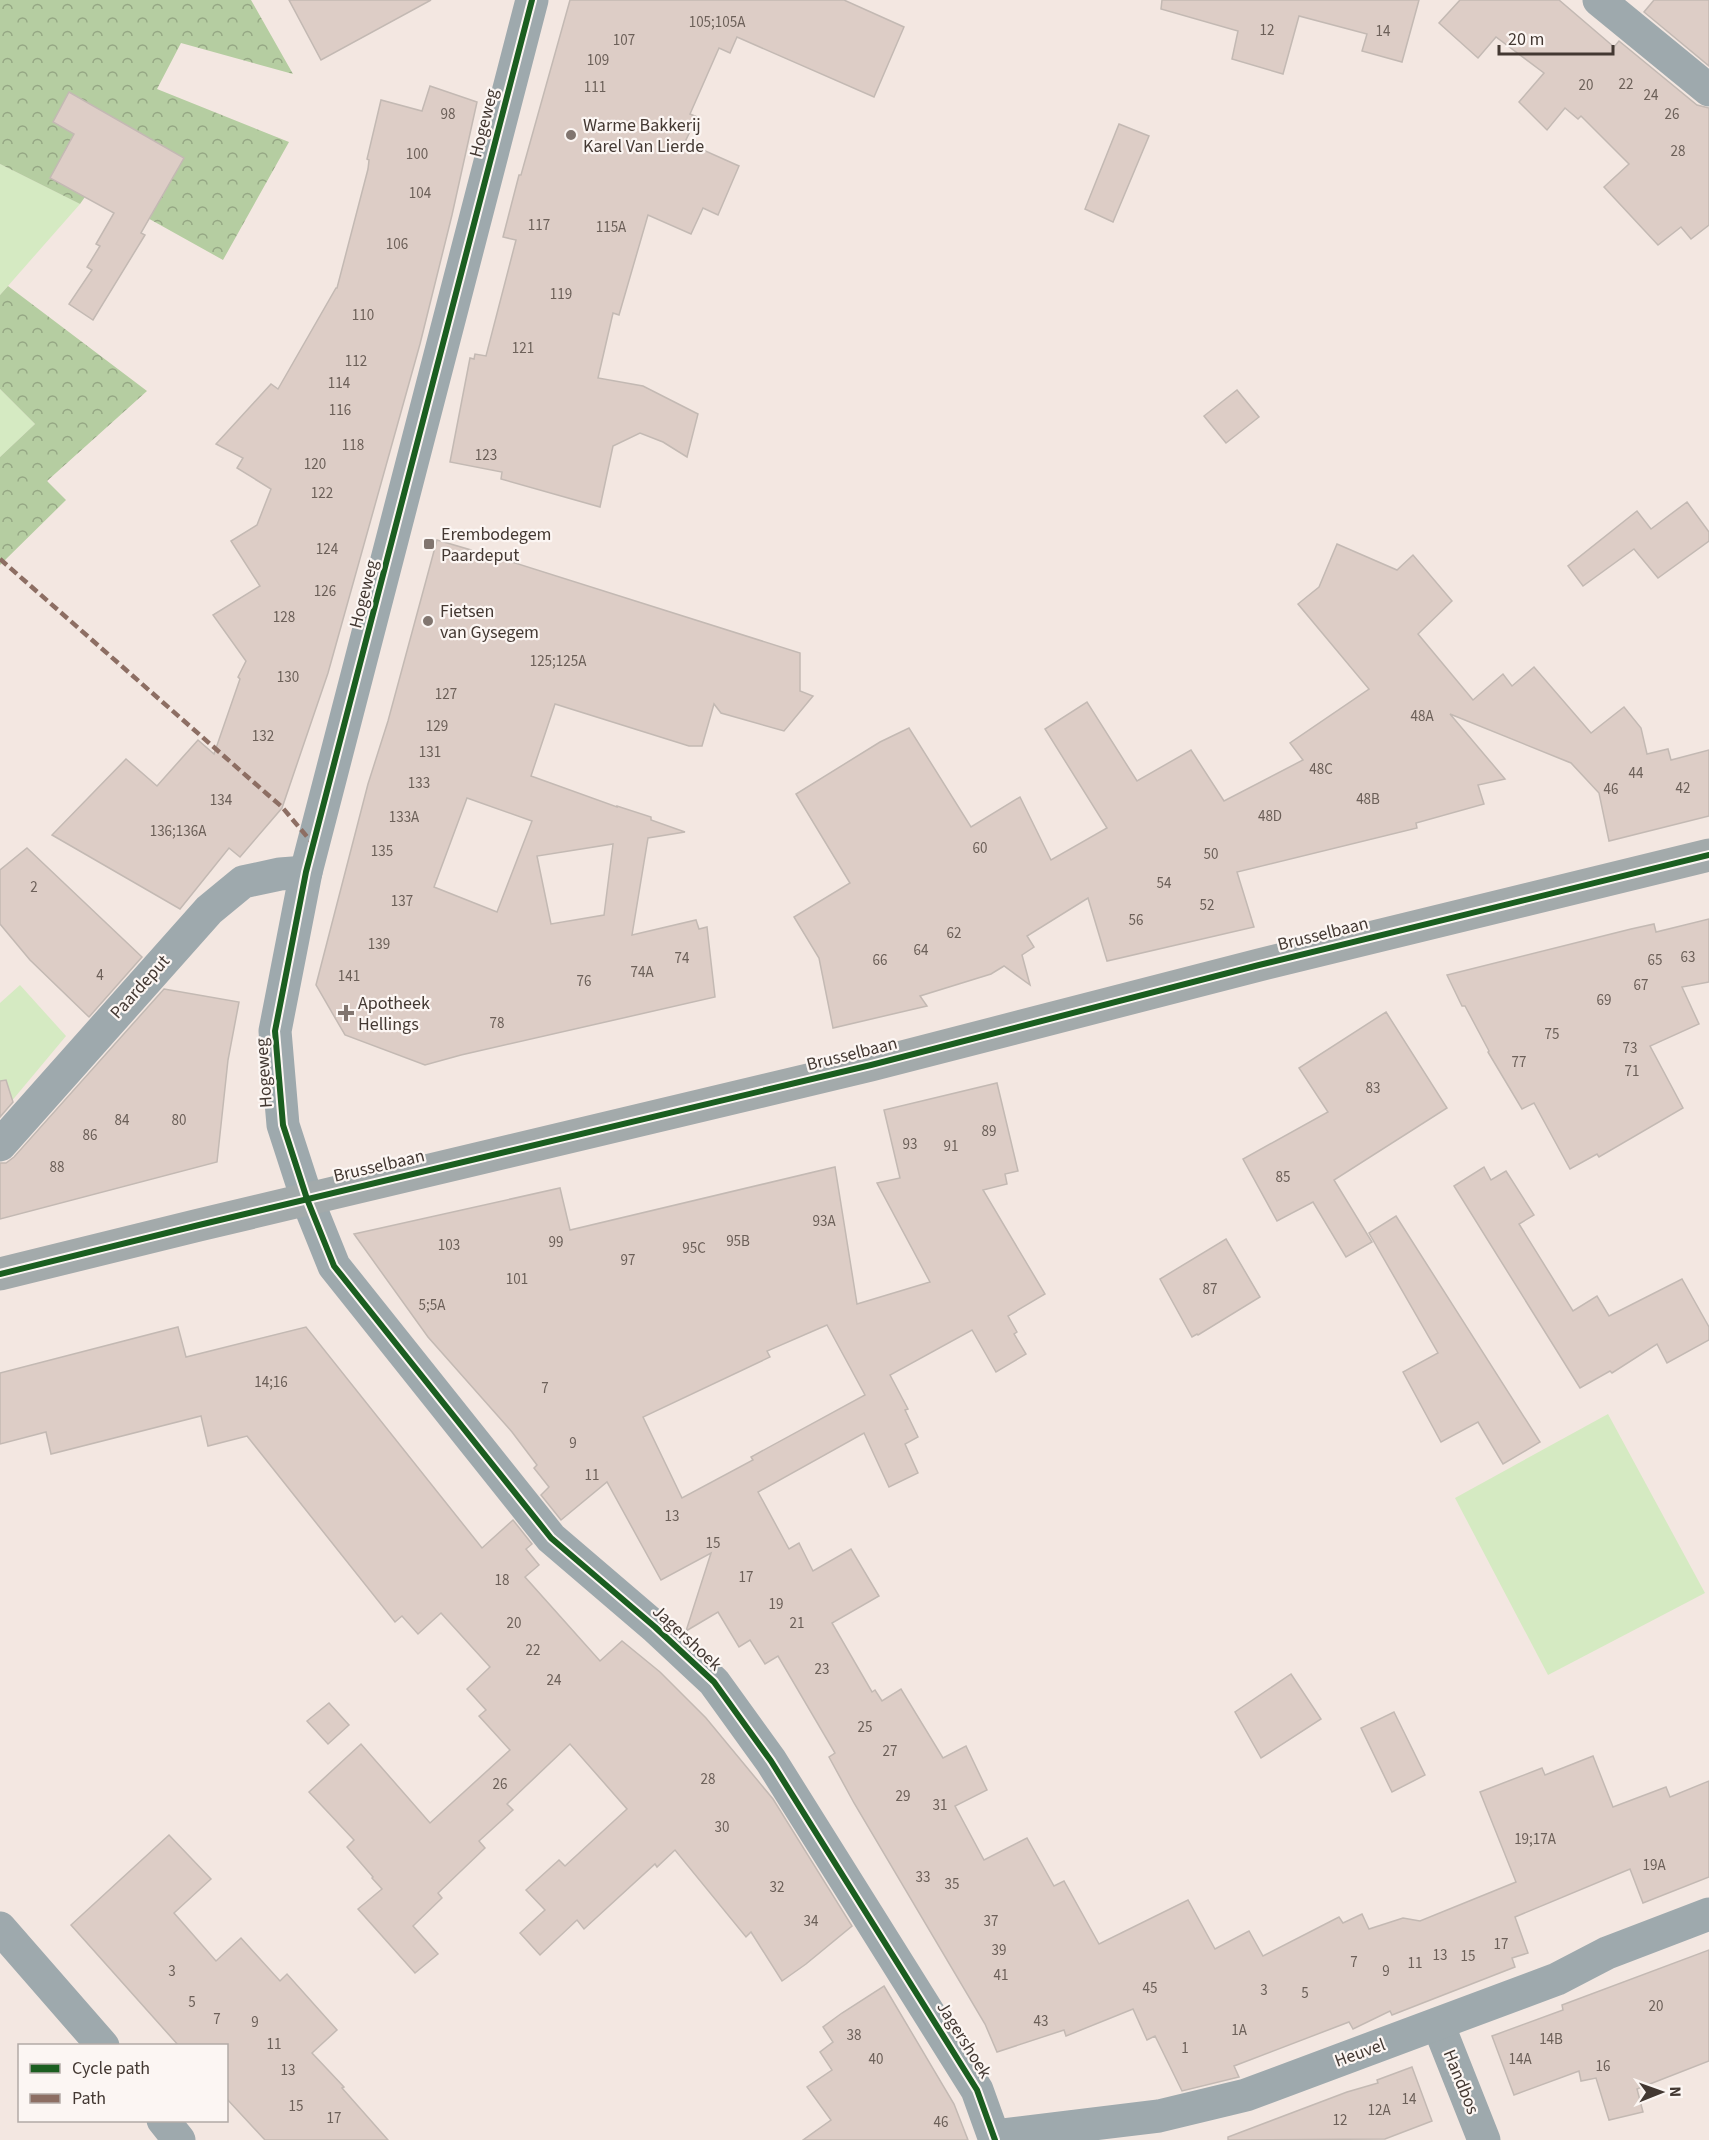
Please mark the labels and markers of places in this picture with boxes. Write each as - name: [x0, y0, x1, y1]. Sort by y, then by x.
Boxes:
- place label: Warme Bakkerij Karel Van Lierde: [583, 113, 704, 159]
- marker: Warme Bakkerij Karel Van Lierde: [564, 128, 578, 142]
- place label: Erembodegem Paardeput: [441, 522, 552, 568]
- marker: Erembodegem Paardeput: [422, 537, 436, 551]
- place label: Fietsen van Gysegem: [440, 599, 539, 645]
- marker: Fietsen van Gysegem: [421, 614, 435, 628]
- place label: Apotheek Hellings: [358, 991, 430, 1037]
- marker: Apotheek Hellings: [339, 1006, 353, 1020]

